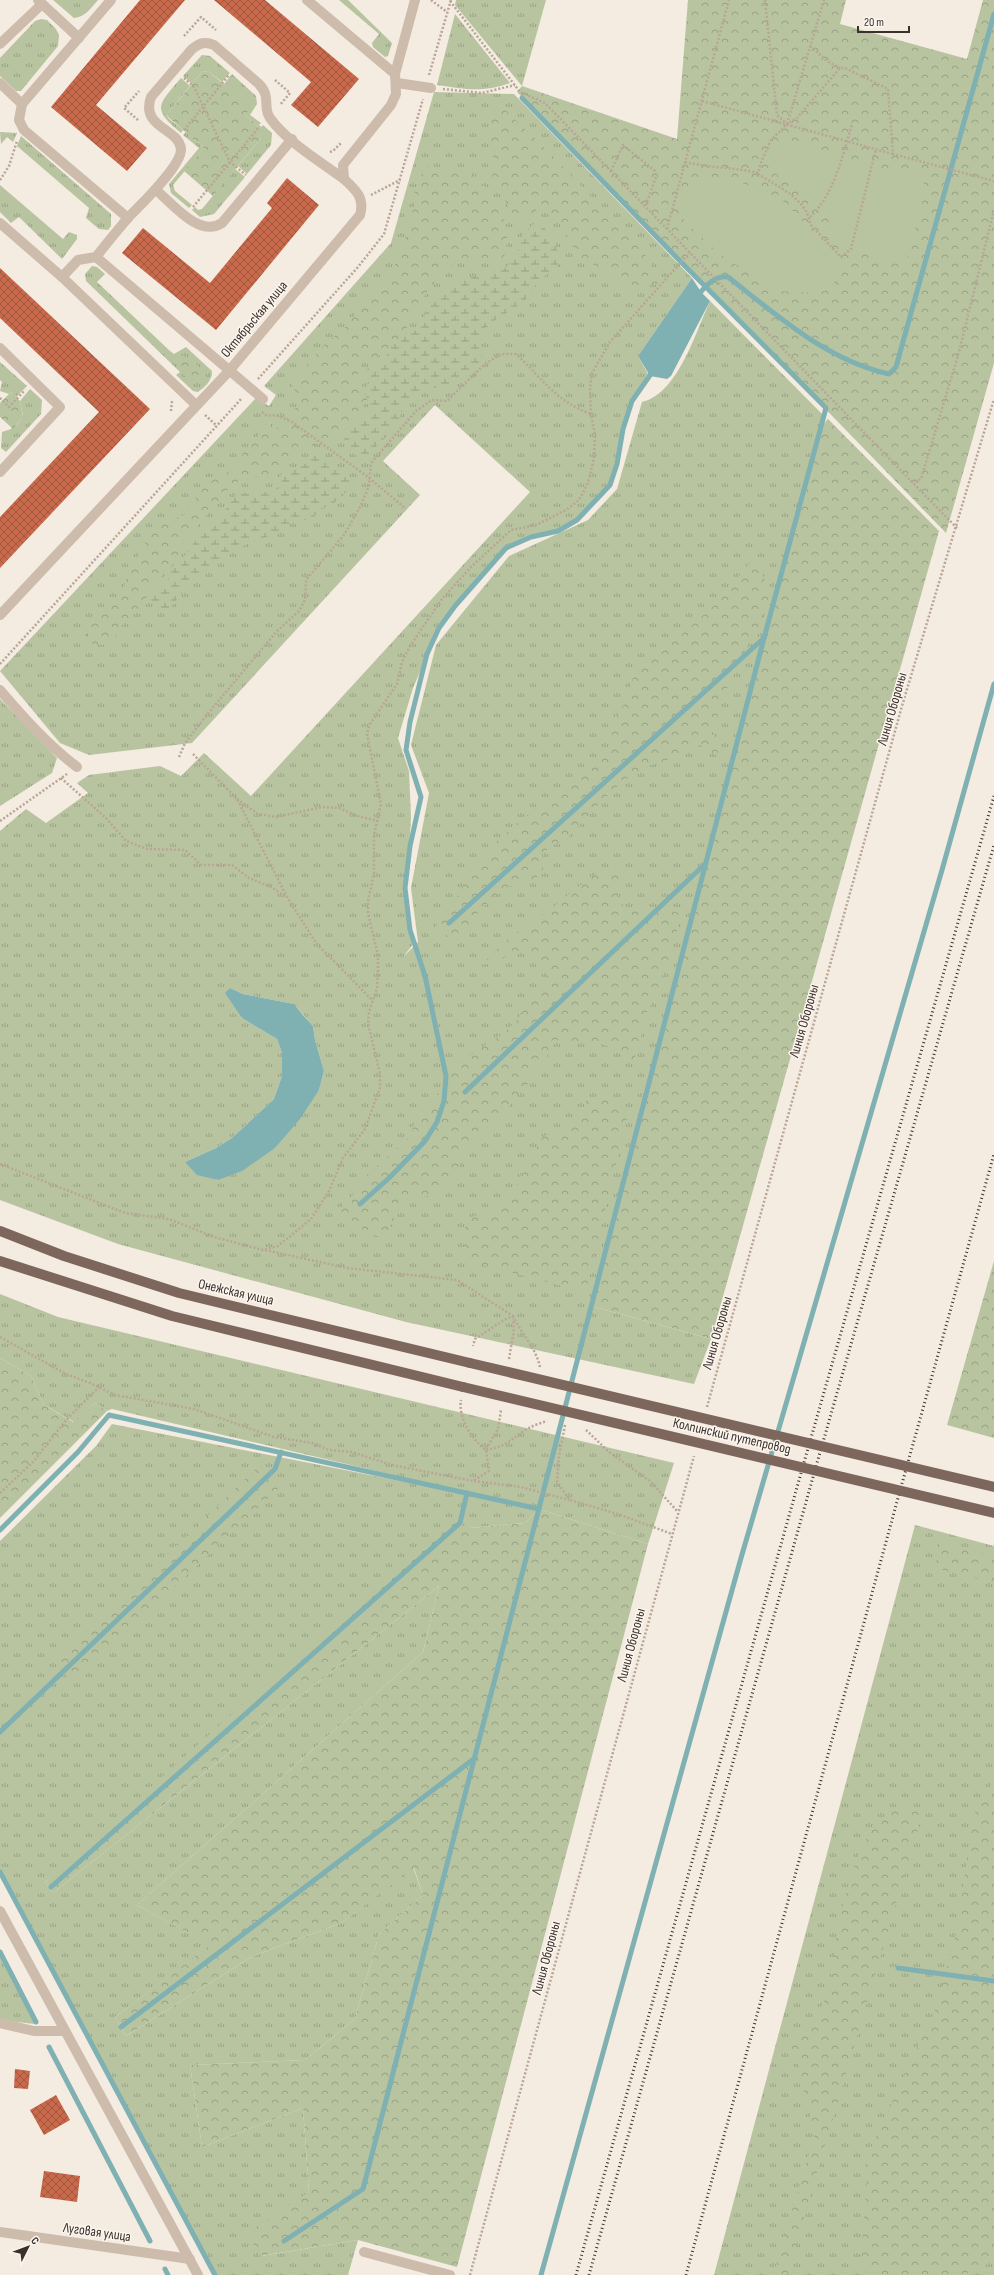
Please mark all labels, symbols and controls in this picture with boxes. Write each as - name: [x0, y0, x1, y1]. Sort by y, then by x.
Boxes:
- scale bar: [858, 8, 909, 34]
- text: 20 m: [864, 15, 884, 30]
- street label: Октябрьская улица: [217, 277, 291, 361]
- street label: Линия Обороны: [873, 671, 911, 748]
- street label: Линия Обороны: [785, 983, 823, 1060]
- street label: Онежская улица: [197, 1275, 275, 1309]
- street label: Линия Обороны: [698, 1295, 736, 1372]
- street label: Колпинский путепровод: [671, 1414, 793, 1458]
- street label: Линия Обороны: [613, 1606, 649, 1684]
- street label: Линия Обороны: [528, 1919, 564, 1997]
- street label: Луговая улица: [61, 2219, 132, 2245]
- north arrow: [8, 2227, 48, 2267]
- text: С: [28, 2234, 42, 2247]

